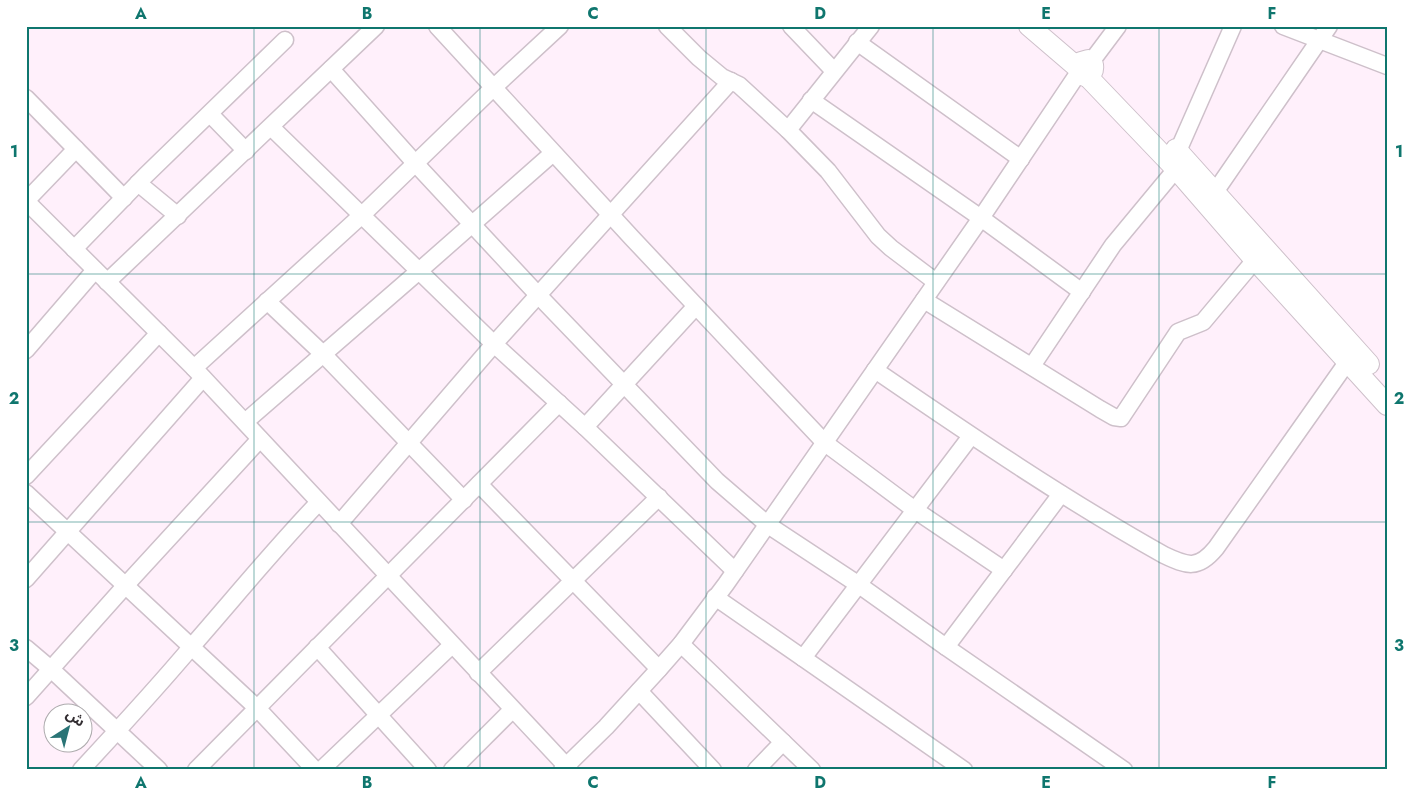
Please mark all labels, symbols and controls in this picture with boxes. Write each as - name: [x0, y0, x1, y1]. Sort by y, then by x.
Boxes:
- text: A: [134, 2, 147, 25]
- text: B: [362, 2, 372, 25]
- text: C: [587, 2, 599, 25]
- text: D: [814, 2, 826, 25]
- text: E: [1041, 2, 1051, 25]
- text: F: [1268, 2, 1276, 25]
- text: 1: [10, 140, 18, 163]
- text: 1: [1395, 140, 1403, 163]
- text: 2: [9, 387, 19, 410]
- text: 2: [1394, 387, 1404, 410]
- text: 3: [9, 634, 19, 657]
- text: 3: [1394, 634, 1404, 657]
- north arrow: [42, 704, 92, 754]
- text: ش: [62, 704, 89, 731]
- text: A: [134, 771, 147, 794]
- text: B: [362, 771, 372, 794]
- text: C: [587, 771, 599, 794]
- text: D: [814, 771, 826, 794]
- text: E: [1041, 771, 1051, 794]
- text: F: [1268, 771, 1276, 794]

